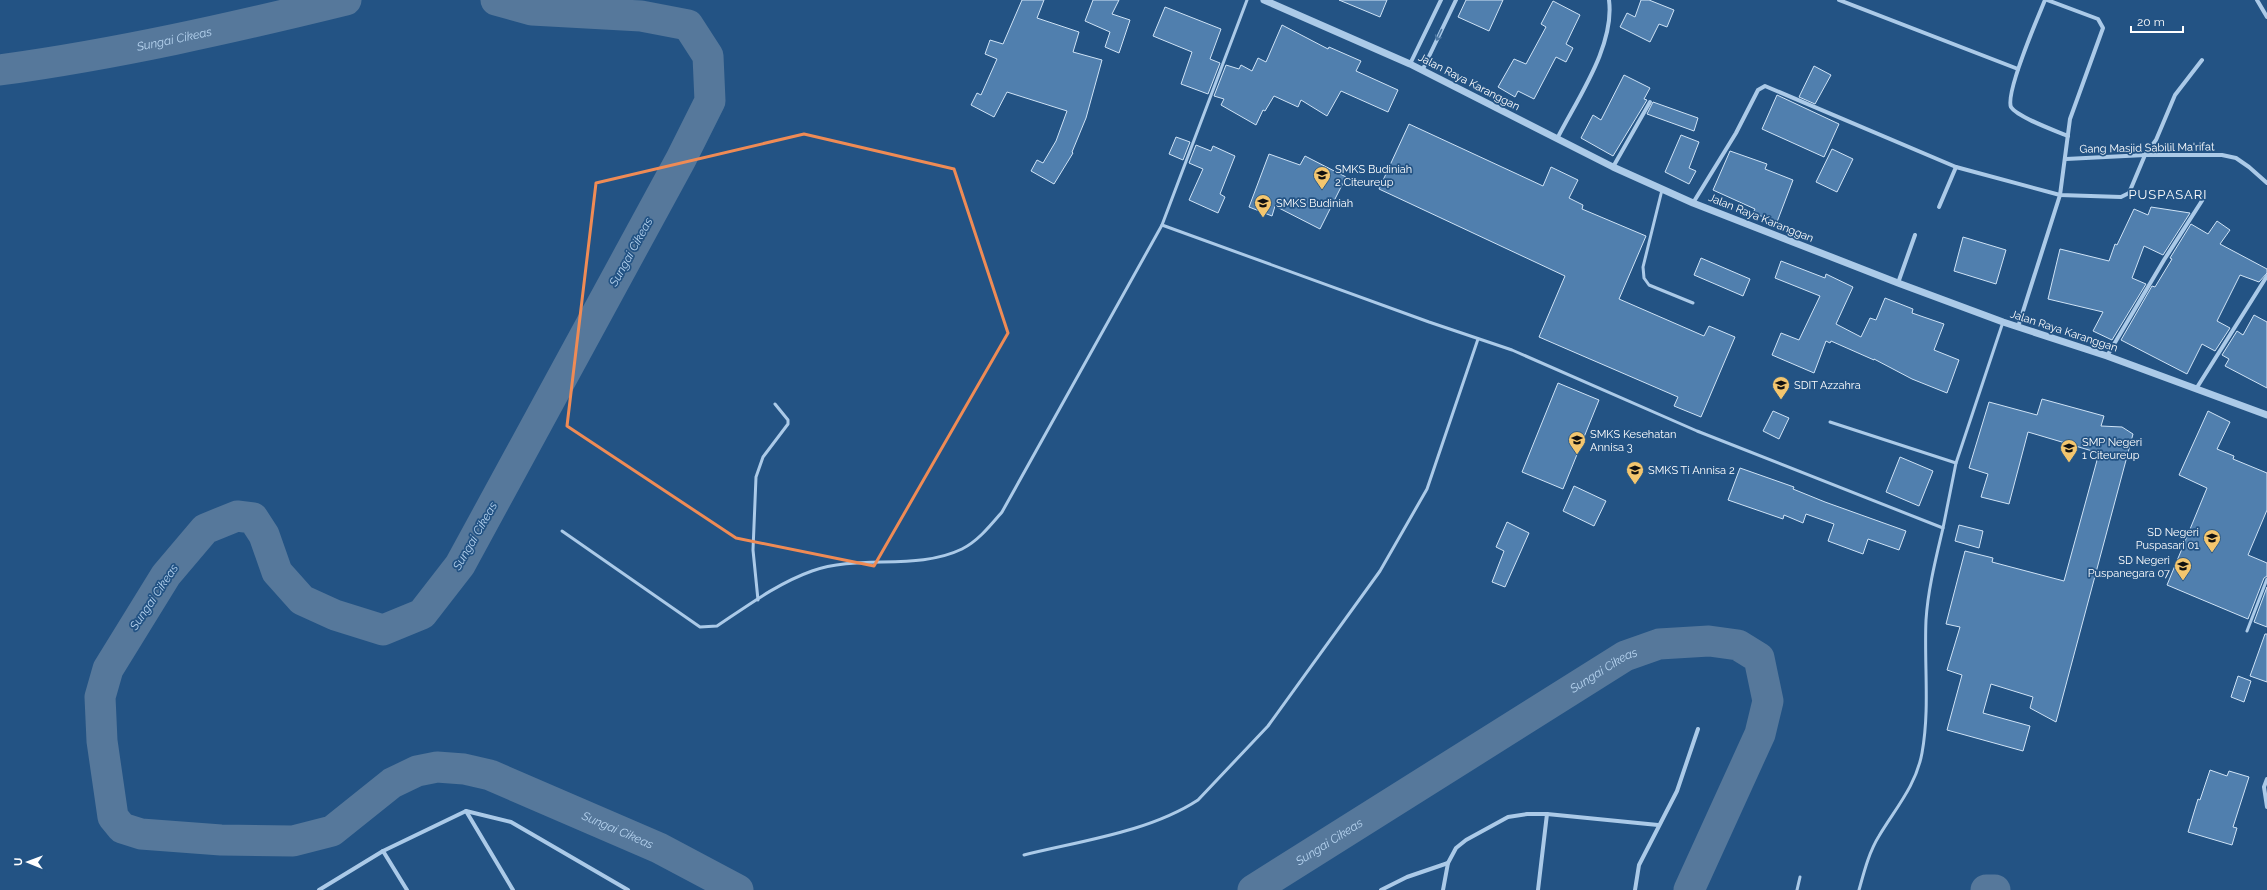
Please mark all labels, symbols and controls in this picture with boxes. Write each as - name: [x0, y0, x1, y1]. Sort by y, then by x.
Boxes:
- scale bar: [2131, 8, 2183, 34]
- text: 20 m: [2137, 15, 2165, 29]
- water label: Sungai Cikeas: [135, 25, 214, 54]
- one-way arrow: [1435, 29, 1442, 41]
- street label: Jalan Raya Karanggan: [1416, 51, 1522, 113]
- street label: Gang Masjid Sabilil Ma'rifat: [2079, 140, 2215, 156]
- place label: SMKS Budiniah 2 Citeureup: [1335, 163, 1412, 189]
- school or university icon: SMKS Budiniah 2 Citeureup: [1312, 165, 1332, 190]
- district label: PUSPASARI: [2128, 187, 2208, 202]
- street label: Jalan Raya Karanggan: [1707, 191, 1815, 245]
- school or university icon: SMKS Budiniah: [1253, 193, 1273, 218]
- place label: SMKS Budiniah: [1276, 197, 1353, 210]
- water label: Sungai Cikeas: [606, 215, 656, 290]
- street label: Jalan Raya Karanggan: [2009, 307, 2119, 355]
- school or university icon: SDIT Azzahra: [1771, 375, 1791, 400]
- place label: SDIT Azzahra: [1794, 379, 1861, 392]
- place label: SMKS Kesehatan Annisa 3: [1590, 428, 1676, 454]
- school or university icon: SMKS Kesehatan Annisa 3: [1567, 430, 1587, 455]
- place label: SMP Negeri 1 Citeureup: [2082, 436, 2142, 462]
- school or university icon: SMP Negeri 1 Citeureup: [2059, 438, 2079, 463]
- school or university icon: SMKS Ti Annisa 2: [1625, 460, 1645, 485]
- place label: SMKS Ti Annisa 2: [1648, 464, 1735, 477]
- water label: Sungai Cikeas: [449, 499, 500, 573]
- place label: SD Negeri Puspasari 01: [2136, 526, 2199, 552]
- school or university icon: SD Negeri Puspasari 01: [2202, 528, 2222, 553]
- place label: SD Negeri Puspanegara 07: [2088, 554, 2170, 580]
- school or university icon: SD Negeri Puspanegara 07: [2173, 556, 2193, 581]
- water label: Sungai Cikeas: [126, 561, 181, 633]
- water label: Sungai Cikeas: [1567, 645, 1640, 696]
- water label: Sungai Cikeas: [579, 808, 656, 852]
- water label: Sungai Cikeas: [1292, 816, 1366, 869]
- north arrow: [8, 842, 48, 882]
- text: U: [12, 858, 25, 866]

